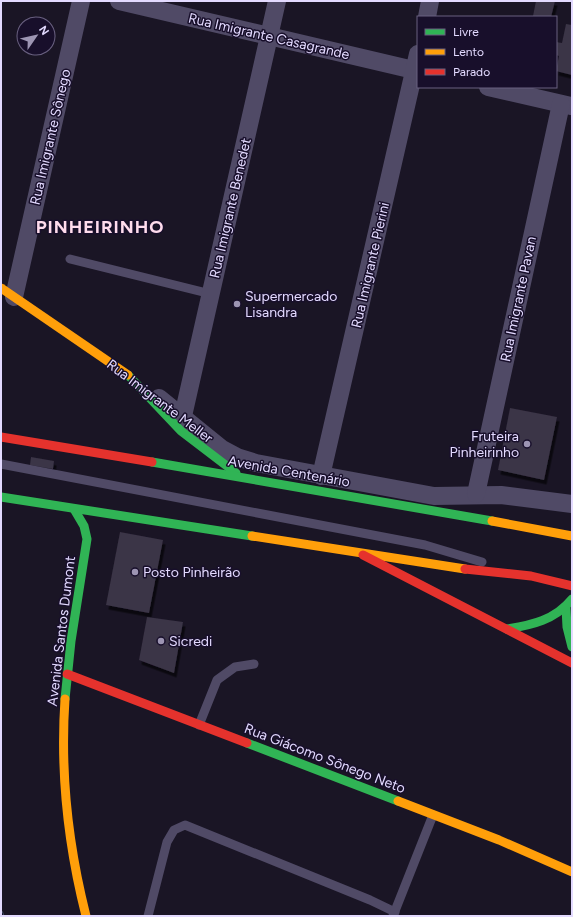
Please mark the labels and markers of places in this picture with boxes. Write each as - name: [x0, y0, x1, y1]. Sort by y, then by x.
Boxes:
- place label: Supermercado Lisandra: [245, 288, 337, 321]
- marker: Supermercado Lisandra: [232, 299, 242, 309]
- place label: Fruteira Pinheirinho: [449, 428, 519, 461]
- marker: Fruteira Pinheirinho: [522, 439, 532, 449]
- place label: Posto Pinheirão: [143, 564, 240, 581]
- marker: Posto Pinheirão: [130, 567, 140, 577]
- place label: Sicredi: [169, 633, 212, 650]
- marker: Sicredi: [156, 636, 166, 646]

